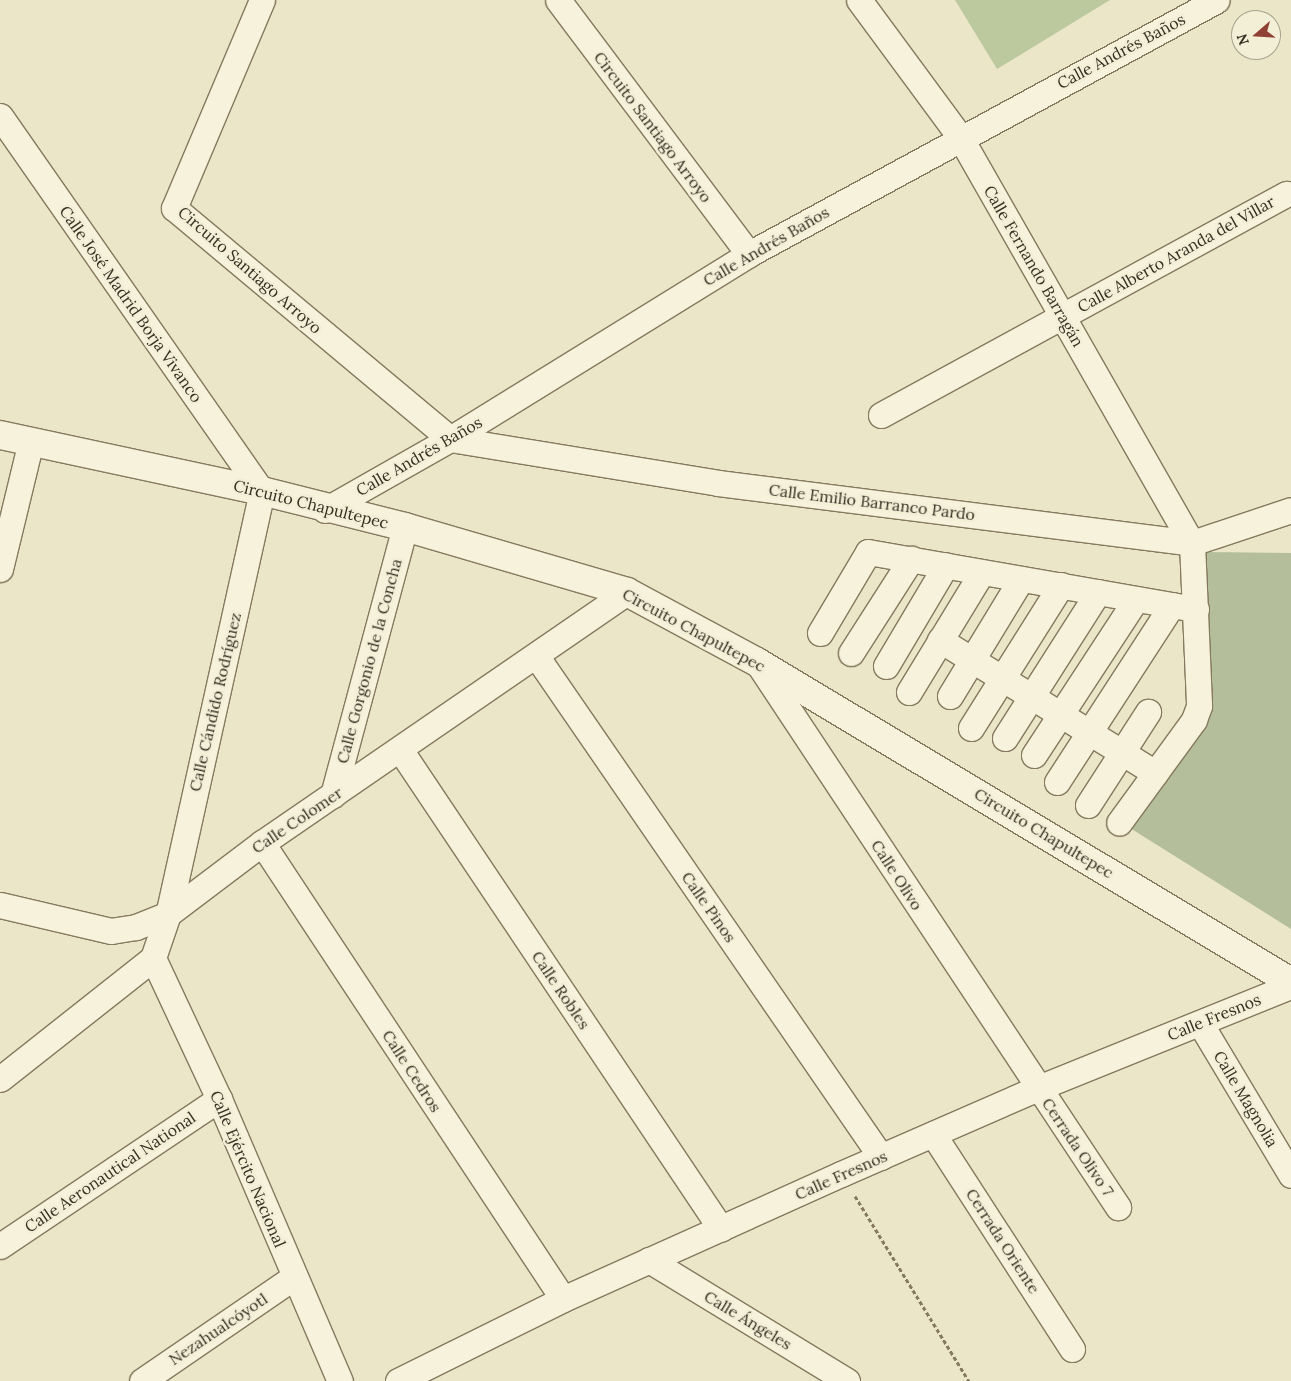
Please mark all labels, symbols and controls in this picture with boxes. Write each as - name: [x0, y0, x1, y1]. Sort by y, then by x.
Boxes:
- street label: Calle Andrés Baños: [1054, 9, 1188, 93]
- north arrow: [1231, 10, 1281, 60]
- text: N: [1232, 32, 1253, 48]
- street label: Circuito Santiago Arroyo: [590, 48, 716, 206]
- street label: Calle Fernando Barragán: [980, 182, 1088, 350]
- street label: Calle Alberto Aranda del Villar: [1074, 192, 1278, 316]
- street label: Calle José Madrid Borja Vivanco: [56, 202, 206, 406]
- street label: Circuito Santiago Arroyo: [174, 202, 326, 338]
- street label: Calle Andrés Baños: [700, 202, 832, 290]
- street label: Calle Andrés Baños: [353, 412, 485, 500]
- street label: Circuito Chapultepec: [232, 475, 390, 533]
- street label: Calle Emilio Barranco Pardo: [768, 480, 976, 524]
- street label: Calle Gorgonio de la Concha: [332, 557, 406, 765]
- street label: Circuito Chapultepec: [619, 584, 769, 676]
- street label: Calle Cándido Rodríguez: [185, 611, 245, 793]
- street label: Calle Colomer: [248, 783, 346, 857]
- street label: Circuito Chapultepec: [971, 784, 1117, 882]
- street label: Calle Olivo: [867, 836, 927, 914]
- street label: Calle Pinos: [678, 868, 740, 946]
- street label: Calle Robles: [528, 947, 594, 1033]
- street label: Calle Fresnos: [1165, 990, 1263, 1044]
- street label: Calle Cedros: [378, 1026, 446, 1116]
- street label: Calle Magnolia: [1210, 1047, 1282, 1151]
- street label: Calle Ejército Nacional: [206, 1088, 290, 1250]
- street label: Cerrada Olivo 7: [1038, 1094, 1118, 1200]
- street label: Calle Aeronautical National: [21, 1108, 199, 1236]
- street label: Calle Fresnos: [792, 1146, 890, 1204]
- street label: Cerrada Oriente: [962, 1185, 1044, 1297]
- street label: Calle Ángeles: [701, 1286, 795, 1354]
- street label: Nezahualcóyotl: [165, 1289, 271, 1369]

